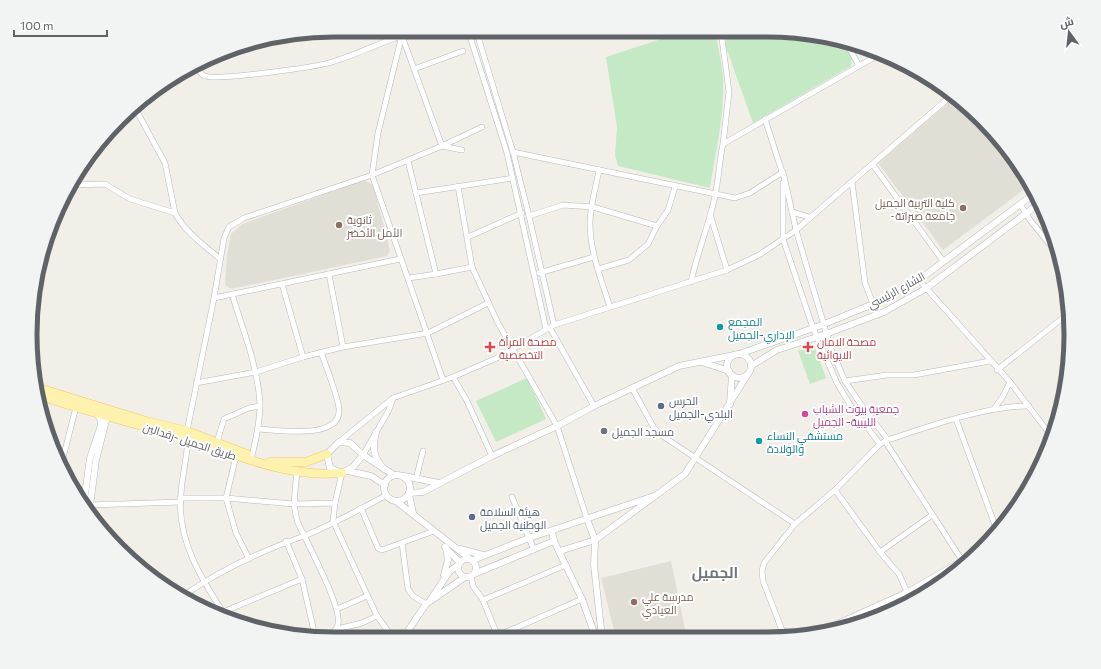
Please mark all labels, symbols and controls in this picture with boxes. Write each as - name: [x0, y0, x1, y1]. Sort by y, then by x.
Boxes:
- scale bar: [14, 12, 107, 38]
- north arrow: [1049, 12, 1089, 52]
- text: ش: [1058, 14, 1075, 31]
- text: 100 m: [20, 18, 54, 32]
- place label: كلية التربية الجميل -جامعة صبراتة: [875, 196, 955, 223]
- marker: كلية التربية الجميل -جامعة صبراتة: [958, 203, 968, 213]
- place label: ثانوية الأمل الأخضر: [346, 213, 402, 240]
- marker: ثانوية الأمل الأخضر: [334, 220, 344, 230]
- street label: الشارع الرئيسي: [865, 269, 928, 313]
- place label: المجمع الإداري-الجميل: [728, 315, 795, 344]
- marker: المجمع الإداري-الجميل: [715, 322, 725, 332]
- place label: مصحة المرأة التخصصية: [499, 335, 557, 361]
- place label: مصحة الامان الايوائية: [817, 335, 876, 362]
- marker: مصحة المرأة التخصصية: [484, 341, 496, 353]
- marker: مصحة الامان الايوائية: [802, 341, 814, 353]
- place label: الحرس البلدي-الجميل: [669, 394, 733, 423]
- marker: الحرس البلدي-الجميل: [656, 401, 666, 411]
- place label: جمعية بيوت الشباب الليبية- الجميل: [813, 402, 899, 429]
- marker: جمعية بيوت الشباب الليبية- الجميل: [800, 409, 810, 419]
- street label: طريق الجميل -رقدالين: [141, 420, 238, 463]
- place label: مسجد الجميل: [612, 425, 674, 439]
- marker: مسجد الجميل: [599, 426, 609, 436]
- place label: مستشفي النساء والولادة: [767, 429, 843, 456]
- marker: مستشفي النساء والولادة: [754, 436, 764, 446]
- place label: هيئة السلامة الوطنية الجميل: [480, 505, 546, 532]
- marker: هيئة السلامة الوطنية الجميل: [467, 512, 477, 522]
- district label: الجميل: [692, 563, 738, 582]
- place label: مدرسة علي العيادي: [642, 590, 694, 619]
- marker: مدرسة علي العيادي: [629, 597, 639, 607]

